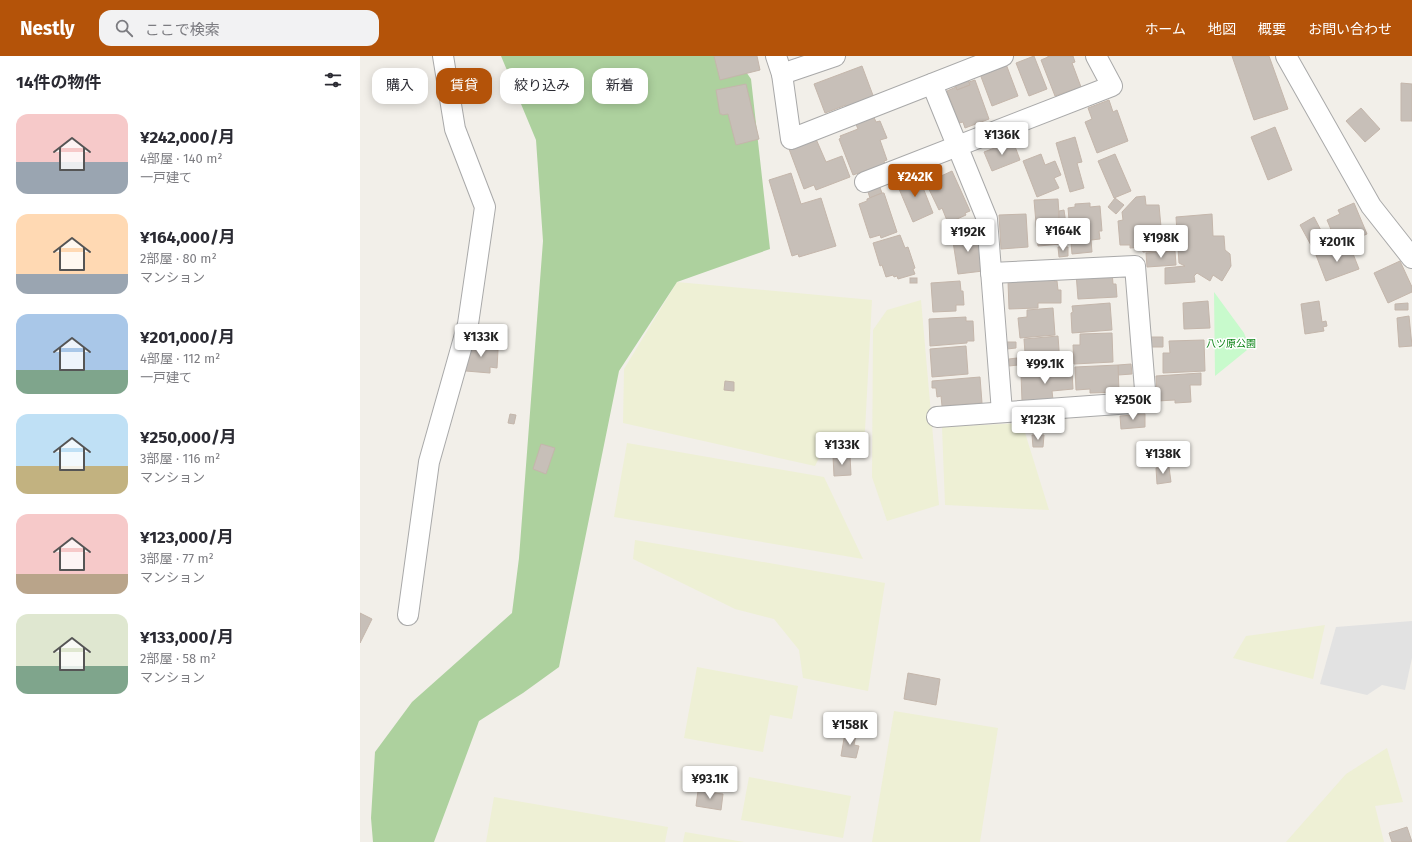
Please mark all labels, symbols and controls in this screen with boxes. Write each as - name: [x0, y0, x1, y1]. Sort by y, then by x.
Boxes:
- search box: [99, 10, 379, 46]
- text: Nestly: [20, 17, 75, 40]
- icon: search: [113, 17, 135, 39]
- text: ここで検索: [145, 21, 220, 39]
- text: ホーム: [1144, 21, 1186, 38]
- text: 地図: [1208, 21, 1236, 38]
- text: 概要: [1258, 21, 1286, 38]
- text: お問い合わせ: [1308, 21, 1392, 38]
- chip: 購入: [372, 68, 428, 104]
- chip: 賃貸: [436, 68, 492, 104]
- chip: 絞り込み: [500, 68, 584, 104]
- chip: 新着: [592, 68, 648, 104]
- icon: filters: [322, 69, 344, 91]
- text: 14件の物件: [16, 72, 102, 93]
- pin: ¥136K: [974, 122, 1030, 156]
- text: ¥242,000/月: [140, 127, 235, 148]
- text: ¥136K: [984, 127, 1020, 142]
- icon: home: [48, 130, 96, 178]
- text: 4部屋 · 140 m²: [140, 151, 222, 166]
- pin: ¥242K: [887, 164, 943, 198]
- text: ¥242K: [897, 169, 933, 184]
- text: 一戸建て: [140, 170, 192, 185]
- pin: ¥164K: [1035, 218, 1091, 252]
- pin: ¥192K: [940, 219, 996, 253]
- text: ¥164K: [1045, 223, 1081, 238]
- text: ¥192K: [951, 224, 985, 239]
- pin: ¥198K: [1133, 225, 1189, 259]
- text: ¥164,000/月: [140, 227, 236, 248]
- pin: ¥201K: [1309, 229, 1365, 263]
- icon: home: [48, 230, 96, 278]
- text: ¥198K: [1143, 230, 1179, 245]
- text: ¥201K: [1319, 234, 1355, 249]
- text: 2部屋 · 80 m²: [140, 251, 217, 266]
- text: マンション: [140, 270, 205, 285]
- pin: ¥133K: [453, 324, 509, 358]
- text: ¥201,000/月: [140, 327, 235, 348]
- text: ¥133K: [464, 329, 498, 344]
- icon: home: [48, 330, 96, 378]
- park label: 八ツ原公園: [1206, 338, 1256, 350]
- text: 4部屋 · 112 m²: [140, 351, 220, 366]
- pin: ¥99.1K: [1012, 351, 1078, 385]
- text: ¥99.1K: [1026, 356, 1064, 371]
- text: 一戸建て: [140, 370, 192, 385]
- pin: ¥250K: [1105, 387, 1161, 421]
- text: ¥250K: [1115, 392, 1151, 407]
- pin: ¥123K: [1010, 407, 1066, 441]
- text: ¥123K: [1021, 412, 1055, 427]
- text: ¥250,000/月: [140, 427, 237, 448]
- icon: home: [48, 430, 96, 478]
- pin: ¥133K: [814, 432, 870, 466]
- text: ¥133K: [825, 437, 859, 452]
- pin: ¥138K: [1135, 441, 1191, 475]
- text: ¥138K: [1145, 446, 1181, 461]
- text: 3部屋 · 116 m²: [140, 451, 220, 466]
- text: マンション: [140, 470, 205, 485]
- text: ¥123,000/月: [140, 527, 234, 548]
- icon: home: [48, 530, 96, 578]
- text: 3部屋 · 77 m²: [140, 551, 214, 566]
- text: マンション: [140, 570, 205, 585]
- text: ¥133,000/月: [140, 627, 234, 648]
- icon: home: [48, 630, 96, 678]
- text: 2部屋 · 58 m²: [140, 651, 216, 666]
- text: マンション: [140, 670, 205, 685]
- pin: ¥158K: [822, 712, 878, 746]
- text: ¥158K: [832, 717, 868, 732]
- pin: ¥93.1K: [677, 766, 743, 800]
- text: ¥93.1K: [691, 771, 729, 786]

